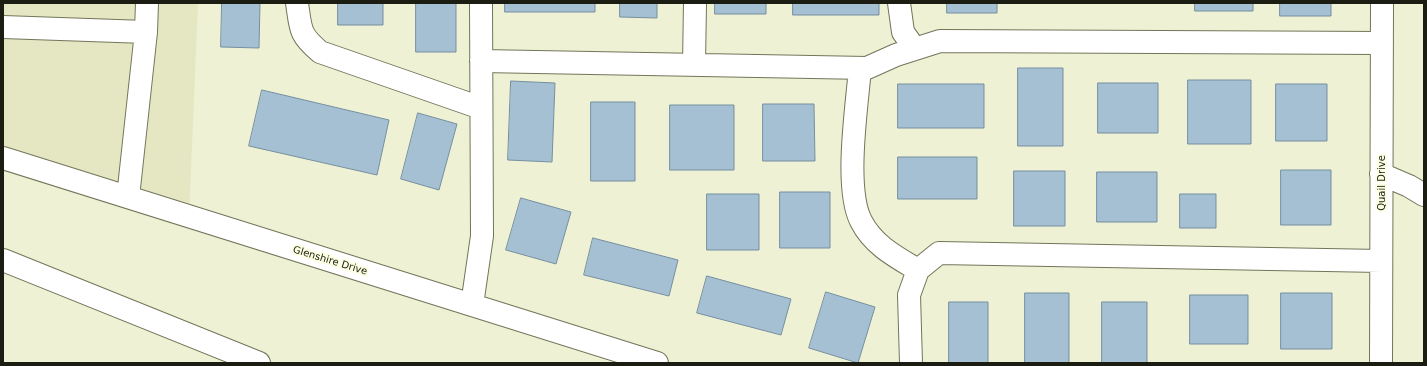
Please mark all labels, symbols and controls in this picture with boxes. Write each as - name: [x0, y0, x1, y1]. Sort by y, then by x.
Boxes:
- street label: Quail Drive: [1376, 155, 1388, 211]
- street label: Glenshire Drive: [291, 244, 369, 278]

